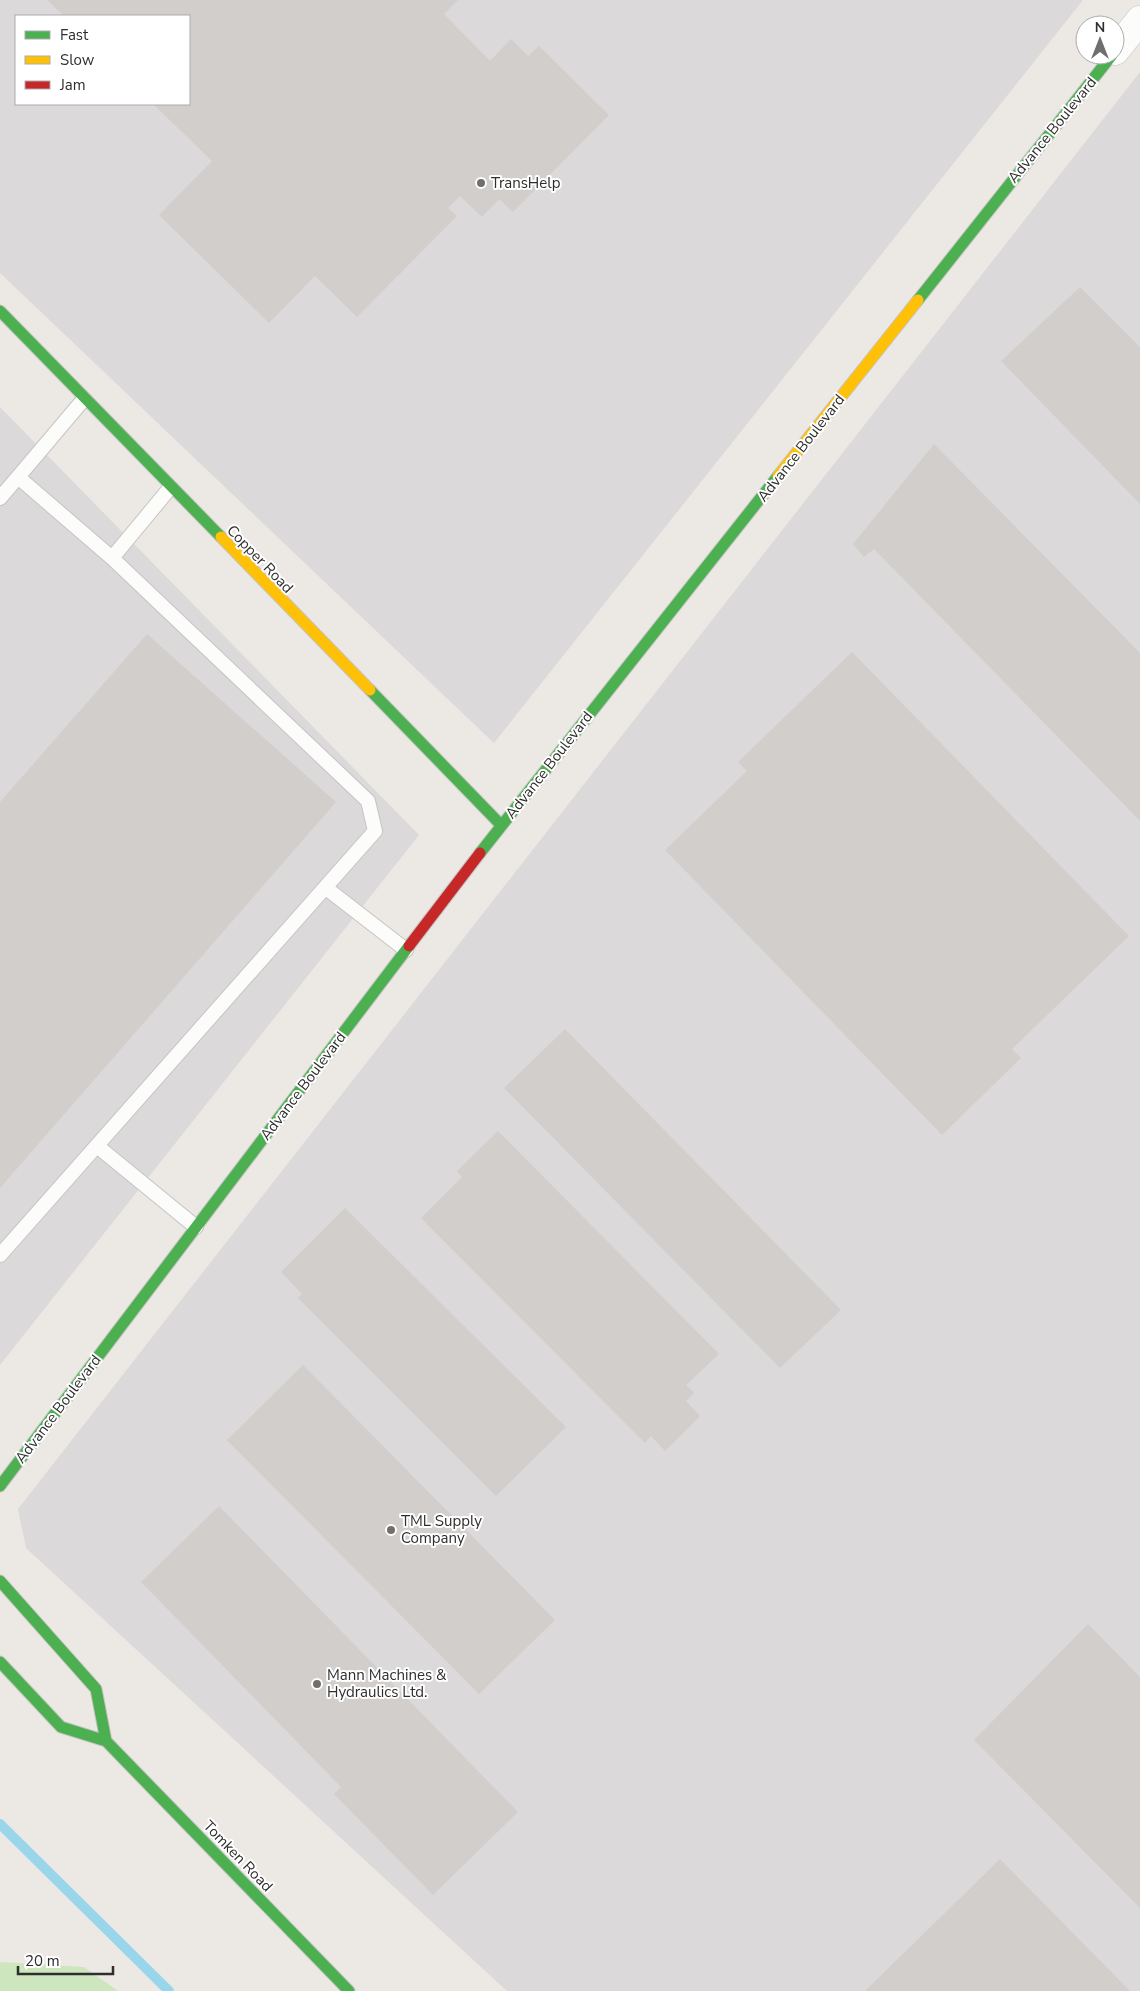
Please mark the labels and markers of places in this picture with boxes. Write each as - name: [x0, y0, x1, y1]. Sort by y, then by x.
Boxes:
- place label: TransHelp: [491, 173, 561, 193]
- marker: TransHelp: [475, 177, 487, 189]
- place label: TML Supply Company: [401, 1511, 482, 1548]
- marker: TML Supply Company: [385, 1524, 397, 1536]
- place label: Mann Machines & Hydraulics Ltd.: [327, 1665, 447, 1702]
- marker: Mann Machines & Hydraulics Ltd.: [311, 1678, 323, 1690]

